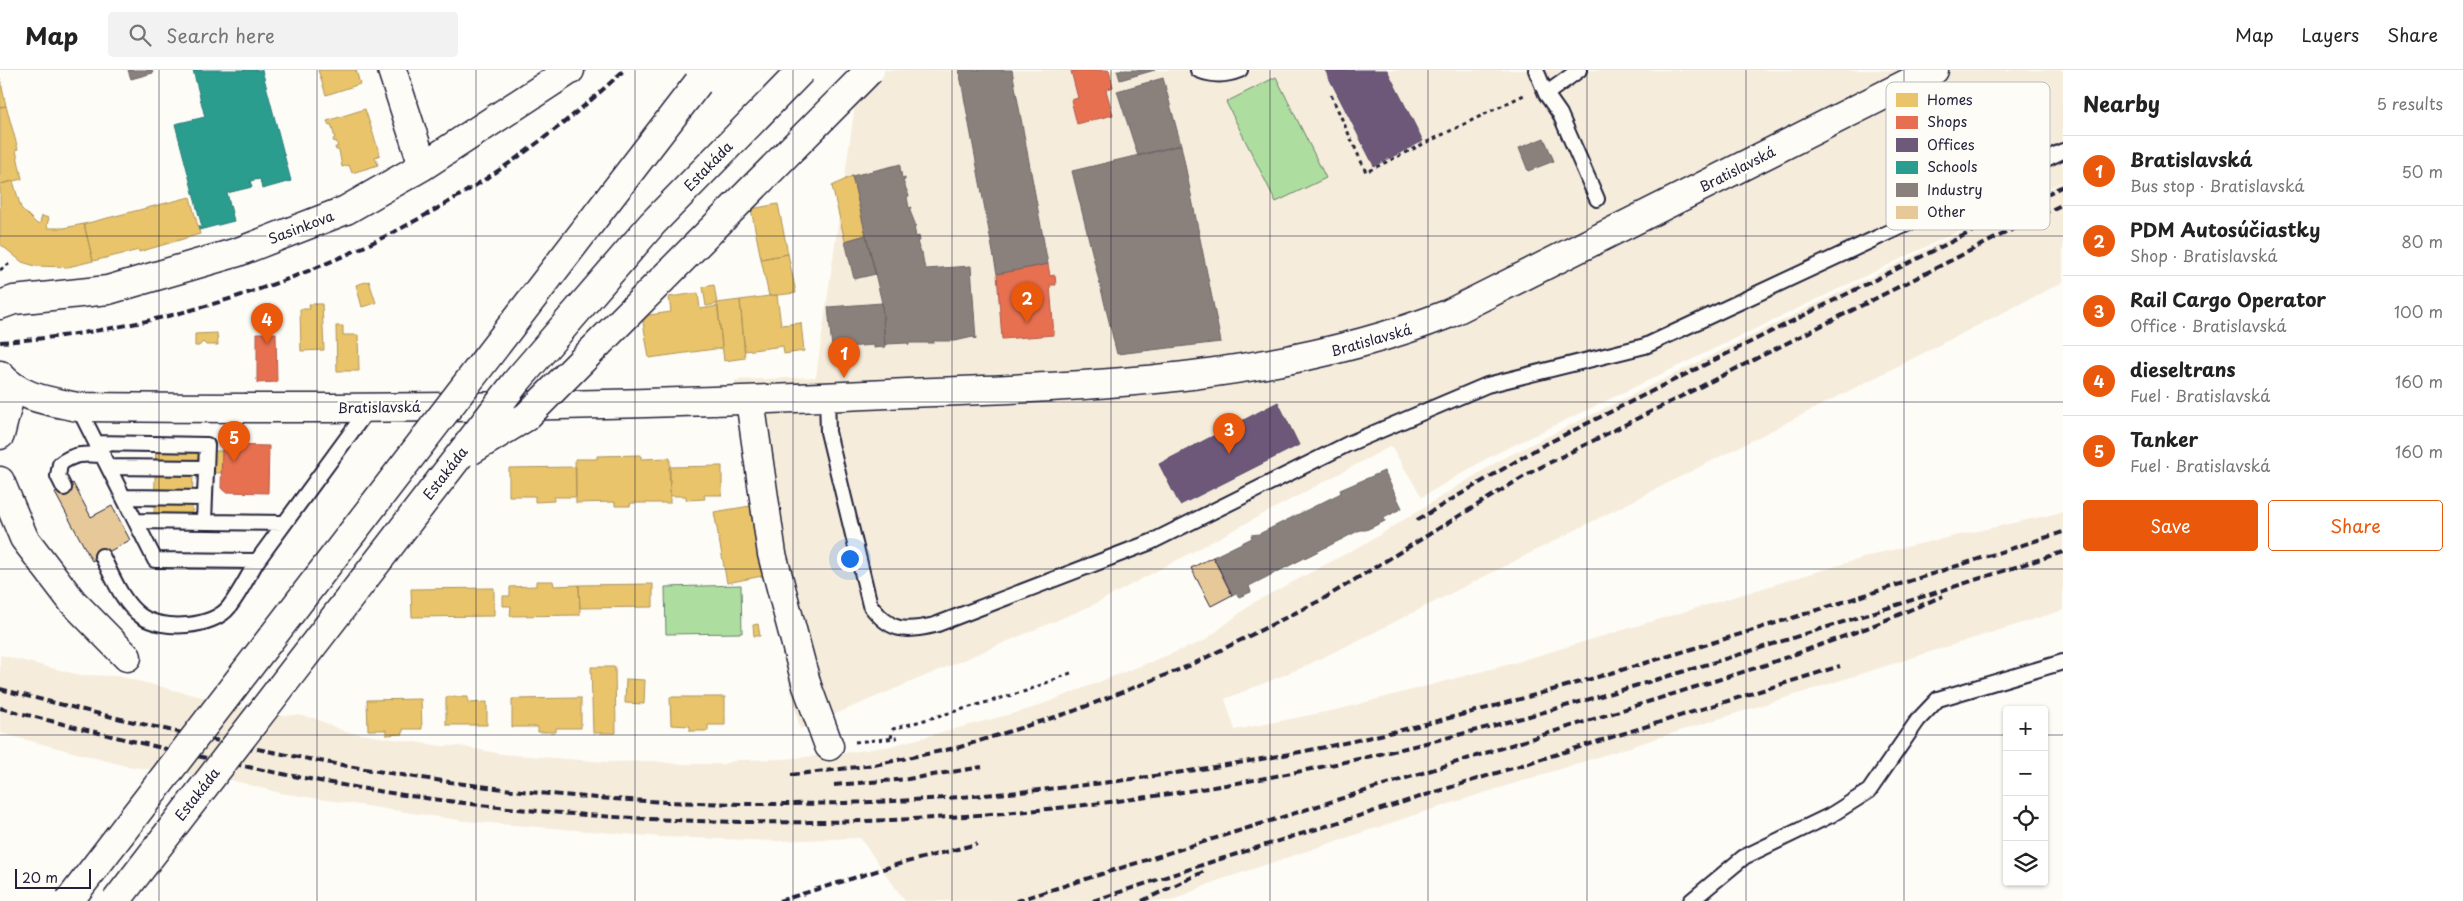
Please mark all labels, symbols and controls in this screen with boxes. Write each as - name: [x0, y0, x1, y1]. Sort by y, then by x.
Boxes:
- search box: [108, 12, 458, 57]
- text: Map: [25, 17, 78, 53]
- icon: search: [126, 21, 154, 49]
- text: Search here: [166, 21, 275, 49]
- text: Map: [2235, 21, 2274, 48]
- text: Layers: [2302, 21, 2359, 48]
- text: Share: [2387, 21, 2438, 48]
- legend: [1886, 82, 2050, 230]
- text: Nearby: [2083, 87, 2160, 119]
- text: Homes: [1927, 89, 1973, 110]
- text: 5 results: [2376, 91, 2443, 115]
- text: Shops: [1927, 111, 1967, 132]
- text: Offices: [1927, 134, 1974, 155]
- street label: Estakáda: [679, 136, 737, 196]
- street label: Bratislavská: [1695, 141, 1779, 197]
- text: Bratislavská: [2130, 145, 2253, 173]
- text: Schools: [1927, 156, 1977, 177]
- text: 1: [2095, 159, 2103, 183]
- text: 50 m: [2402, 159, 2443, 183]
- text: Bus stop · Bratislavská: [2130, 173, 2304, 197]
- text: Industry: [1927, 179, 1982, 200]
- text: Other: [1927, 201, 1966, 222]
- street label: Sasinkova: [265, 205, 337, 249]
- text: PDM Autosúčiastky: [2130, 215, 2320, 243]
- text: 2: [2093, 229, 2105, 253]
- text: 80 m: [2401, 229, 2443, 253]
- text: Shop · Bratislavská: [2130, 243, 2277, 267]
- pin: 2: [1011, 282, 1043, 323]
- text: Rail Cargo Operator: [2130, 285, 2326, 313]
- text: 3: [2094, 299, 2104, 323]
- text: 100 m: [2394, 299, 2443, 323]
- pin: 4: [251, 303, 283, 344]
- text: Office · Bratislavská: [2130, 313, 2287, 337]
- street label: Bratislavská: [1328, 318, 1414, 362]
- pin: 1: [828, 337, 860, 378]
- text: dieseltrans: [2130, 355, 2236, 383]
- text: 4: [2094, 369, 2104, 393]
- text: 160 m: [2395, 369, 2443, 393]
- text: Fuel · Bratislavská: [2130, 383, 2270, 407]
- street label: Bratislavská: [337, 396, 421, 418]
- pin: 3: [1213, 413, 1245, 454]
- pin: 5: [218, 421, 250, 462]
- text: Tanker: [2130, 425, 2198, 453]
- text: 5: [2094, 439, 2104, 463]
- text: 160 m: [2395, 439, 2443, 463]
- street label: Estakáda: [418, 442, 473, 504]
- text: Fuel · Bratislavská: [2130, 453, 2270, 477]
- button: Save: [2083, 500, 2258, 551]
- button: Share: [2268, 500, 2443, 551]
- your location: [837, 546, 863, 572]
- map controls: [2003, 706, 2048, 886]
- button: +: [2003, 706, 2048, 751]
- button: −: [2003, 751, 2048, 796]
- street label: Estakáda: [170, 763, 225, 825]
- button: locate: [2003, 796, 2048, 841]
- button: layers: [2003, 841, 2048, 886]
- scale bar: [15, 866, 91, 889]
- text: 20 m: [22, 867, 58, 888]

